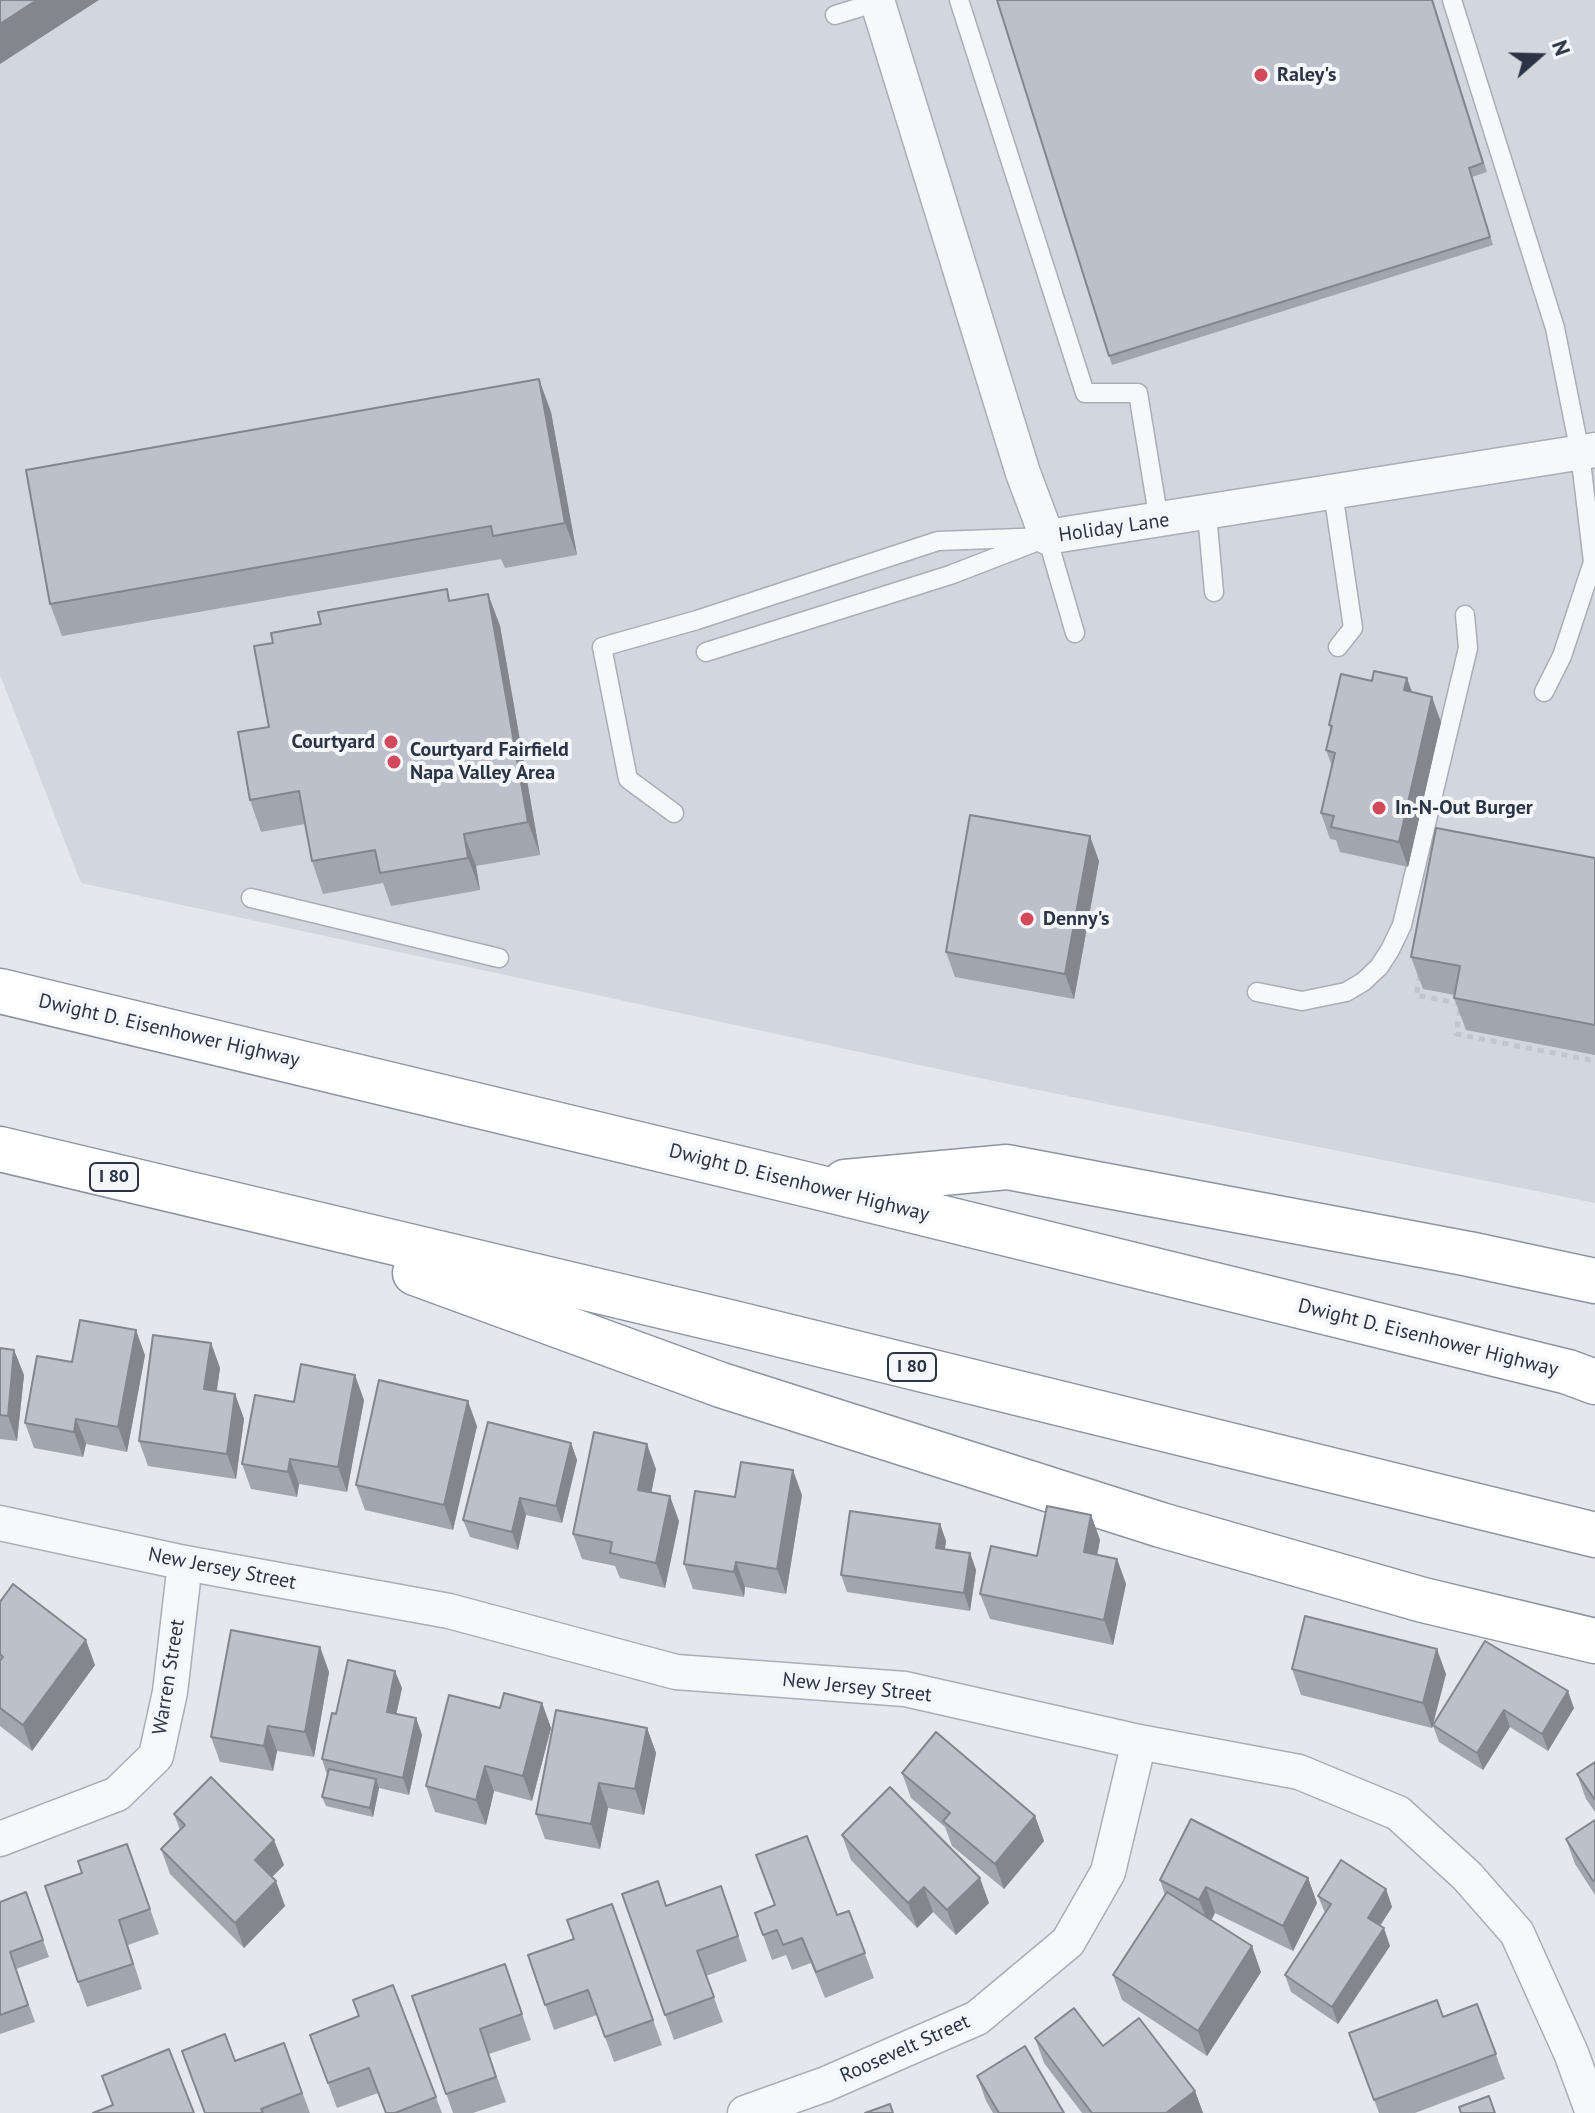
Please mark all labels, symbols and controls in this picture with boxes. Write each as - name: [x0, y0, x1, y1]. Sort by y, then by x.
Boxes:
- north arrow: [1499, 16, 1579, 96]
- text: N: [1546, 36, 1577, 59]
- place label: Raley's: [1277, 63, 1336, 87]
- marker: Raley's: [1252, 66, 1270, 84]
- street label: Holiday Lane: [1057, 508, 1171, 548]
- place label: Courtyard: [292, 730, 375, 754]
- marker: Courtyard: [382, 733, 400, 751]
- place label: Courtyard Fairfield Napa Valley Area: [410, 738, 569, 785]
- marker: Courtyard Fairfield Napa Valley Area: [385, 753, 403, 771]
- place label: In-N-Out Burger: [1395, 796, 1533, 820]
- marker: In-N-Out Burger: [1370, 799, 1388, 817]
- place label: Denny's: [1043, 907, 1110, 931]
- marker: Denny's: [1018, 910, 1036, 928]
- street label: Dwight D. Eisenhower Highway: [36, 989, 302, 1073]
- street label: Dwight D. Eisenhower Highway: [666, 1139, 932, 1227]
- road number: I 80: [90, 1163, 138, 1191]
- street label: Dwight D. Eisenhower Highway: [1295, 1294, 1561, 1382]
- road number: I 80: [888, 1353, 936, 1381]
- street label: New Jersey Street: [146, 1543, 298, 1595]
- street label: Warren Street: [148, 1617, 190, 1737]
- street label: New Jersey Street: [781, 1668, 933, 1708]
- street label: Roosevelt Street: [837, 2010, 973, 2088]

